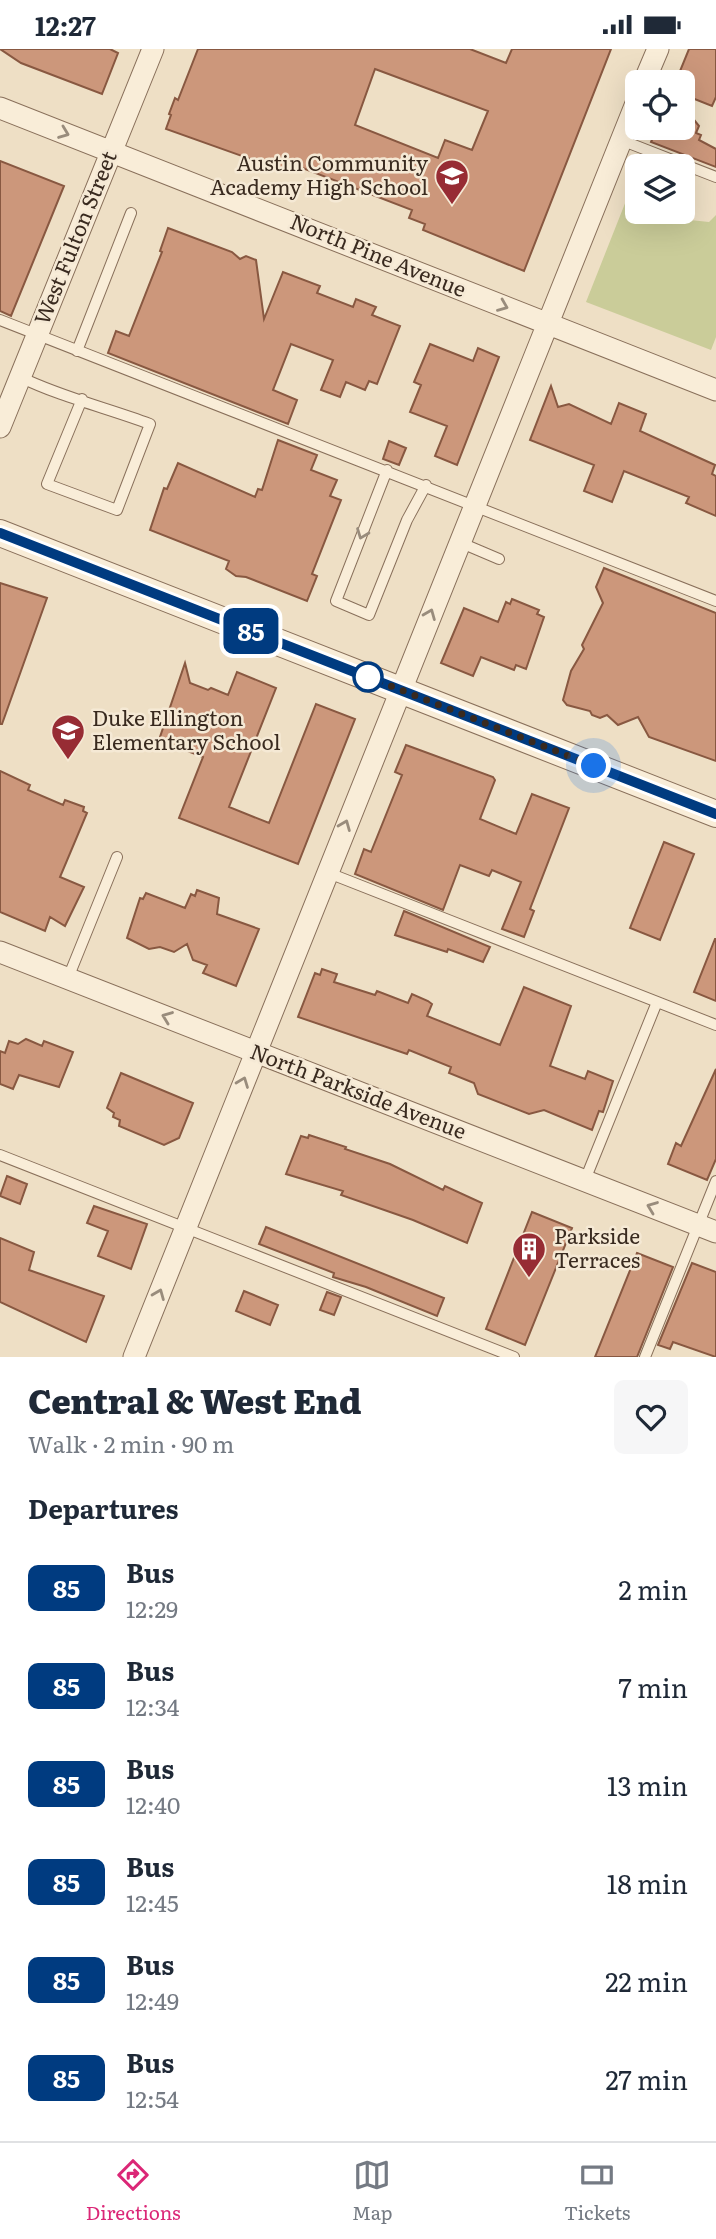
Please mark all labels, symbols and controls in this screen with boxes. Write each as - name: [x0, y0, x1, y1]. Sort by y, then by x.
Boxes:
- text: 12:27: [35, 5, 96, 44]
- map controls: [625, 70, 695, 224]
- button: locate: [625, 70, 695, 140]
- one-way arrow: [57, 124, 69, 138]
- street label: West Fulton Street: [25, 145, 123, 329]
- place label: Austin Community Academy High School: [210, 146, 429, 201]
- button: layers: [625, 154, 695, 224]
- school or university icon: Austin Community Academy High School: [433, 157, 471, 206]
- street label: North Pine Avenue: [286, 204, 472, 303]
- one-way arrow: [497, 298, 509, 312]
- one-way arrow: [356, 527, 370, 539]
- line badge: 85: [219, 608, 282, 654]
- one-way arrow: [421, 609, 435, 621]
- text: 85: [237, 613, 265, 648]
- unlabelled marker: [353, 662, 383, 692]
- place label: Duke Ellington Elementary School: [92, 701, 281, 756]
- school or university icon: Duke Ellington Elementary School: [49, 712, 87, 761]
- your location: [576, 748, 611, 783]
- one-way arrow: [337, 820, 351, 833]
- one-way arrow: [161, 1012, 173, 1026]
- street label: North Parkside Avenue: [246, 1034, 471, 1145]
- one-way arrow: [234, 1077, 248, 1089]
- one-way arrow: [647, 1201, 659, 1215]
- place label: Parkside Terraces: [554, 1219, 640, 1274]
- building icon: Parkside Terraces: [510, 1230, 548, 1279]
- one-way arrow: [150, 1288, 164, 1300]
- text: Central & West End: [28, 1375, 362, 1424]
- button: heart: [614, 1380, 688, 1454]
- text: Walk · 2 min · 90 m: [28, 1426, 234, 1460]
- text: Departures: [28, 1488, 179, 1527]
- text: Bus: [126, 1552, 174, 1591]
- text: 2 min: [619, 1569, 688, 1608]
- text: 85: [53, 1570, 80, 1605]
- text: 12:29: [126, 1591, 178, 1625]
- text: Bus: [126, 1650, 174, 1689]
- text: 7 min: [619, 1667, 688, 1706]
- text: 85: [53, 1668, 80, 1703]
- text: 12:34: [126, 1689, 179, 1723]
- text: Bus: [126, 1748, 174, 1787]
- text: 13 min: [607, 1765, 688, 1804]
- text: 85: [53, 1766, 80, 1801]
- text: 12:40: [126, 1787, 180, 1821]
- text: Bus: [126, 1846, 174, 1885]
- text: 18 min: [607, 1863, 688, 1902]
- text: 85: [53, 1864, 80, 1899]
- text: 12:45: [126, 1885, 179, 1919]
- text: Bus: [126, 1944, 174, 1983]
- text: 22 min: [605, 1961, 688, 2000]
- text: 85: [53, 1962, 80, 1997]
- text: 12:49: [126, 1983, 179, 2017]
- text: Bus: [126, 2042, 174, 2081]
- text: 27 min: [606, 2059, 688, 2098]
- text: 85: [53, 2060, 80, 2095]
- text: 12:54: [126, 2081, 179, 2115]
- tab: Directions: [86, 2156, 181, 2226]
- tab: Map: [352, 2156, 393, 2226]
- tab: Tickets: [564, 2156, 630, 2226]

